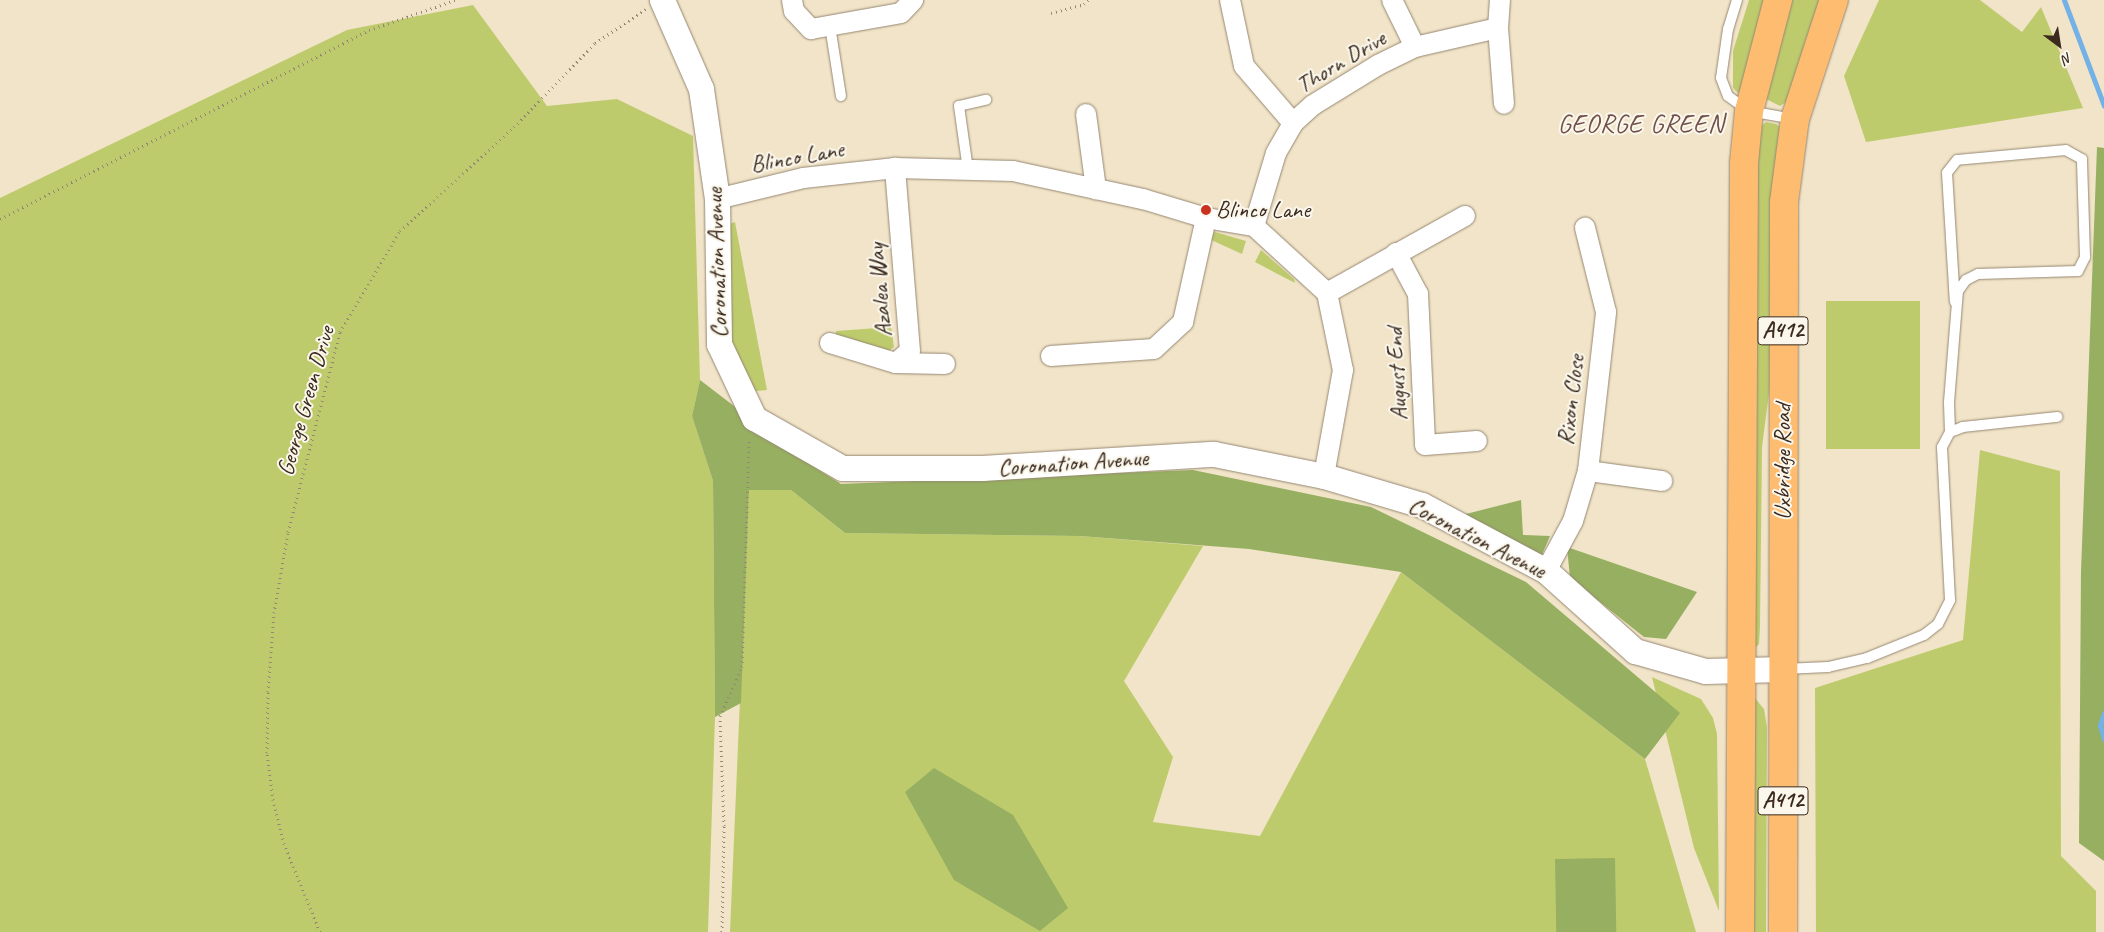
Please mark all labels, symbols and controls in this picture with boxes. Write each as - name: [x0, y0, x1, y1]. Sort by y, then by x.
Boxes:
- north arrow: [2034, 20, 2084, 70]
- street label: Thorn Drive: [1291, 24, 1391, 100]
- text: N: [2059, 49, 2075, 68]
- district label: GEORGE GREEN: [1557, 108, 1725, 140]
- street label: Blinco Lane: [748, 135, 846, 179]
- street label: Coronation Avenue: [700, 187, 734, 339]
- place label: Blinco Lane: [1216, 196, 1311, 224]
- marker: Blinco Lane: [1200, 204, 1212, 216]
- street label: Azalea Way: [862, 242, 898, 338]
- road number: A412: [1757, 312, 1809, 351]
- street label: George Green Drive: [271, 323, 341, 479]
- street label: August End: [1380, 327, 1414, 421]
- street label: Rixon Close: [1551, 353, 1591, 447]
- street label: Uxbridge Road: [1769, 404, 1797, 520]
- street label: Coronation Avenue: [997, 443, 1149, 483]
- street label: Coronation Avenue: [1404, 491, 1550, 585]
- road number: A412: [1757, 781, 1809, 820]

